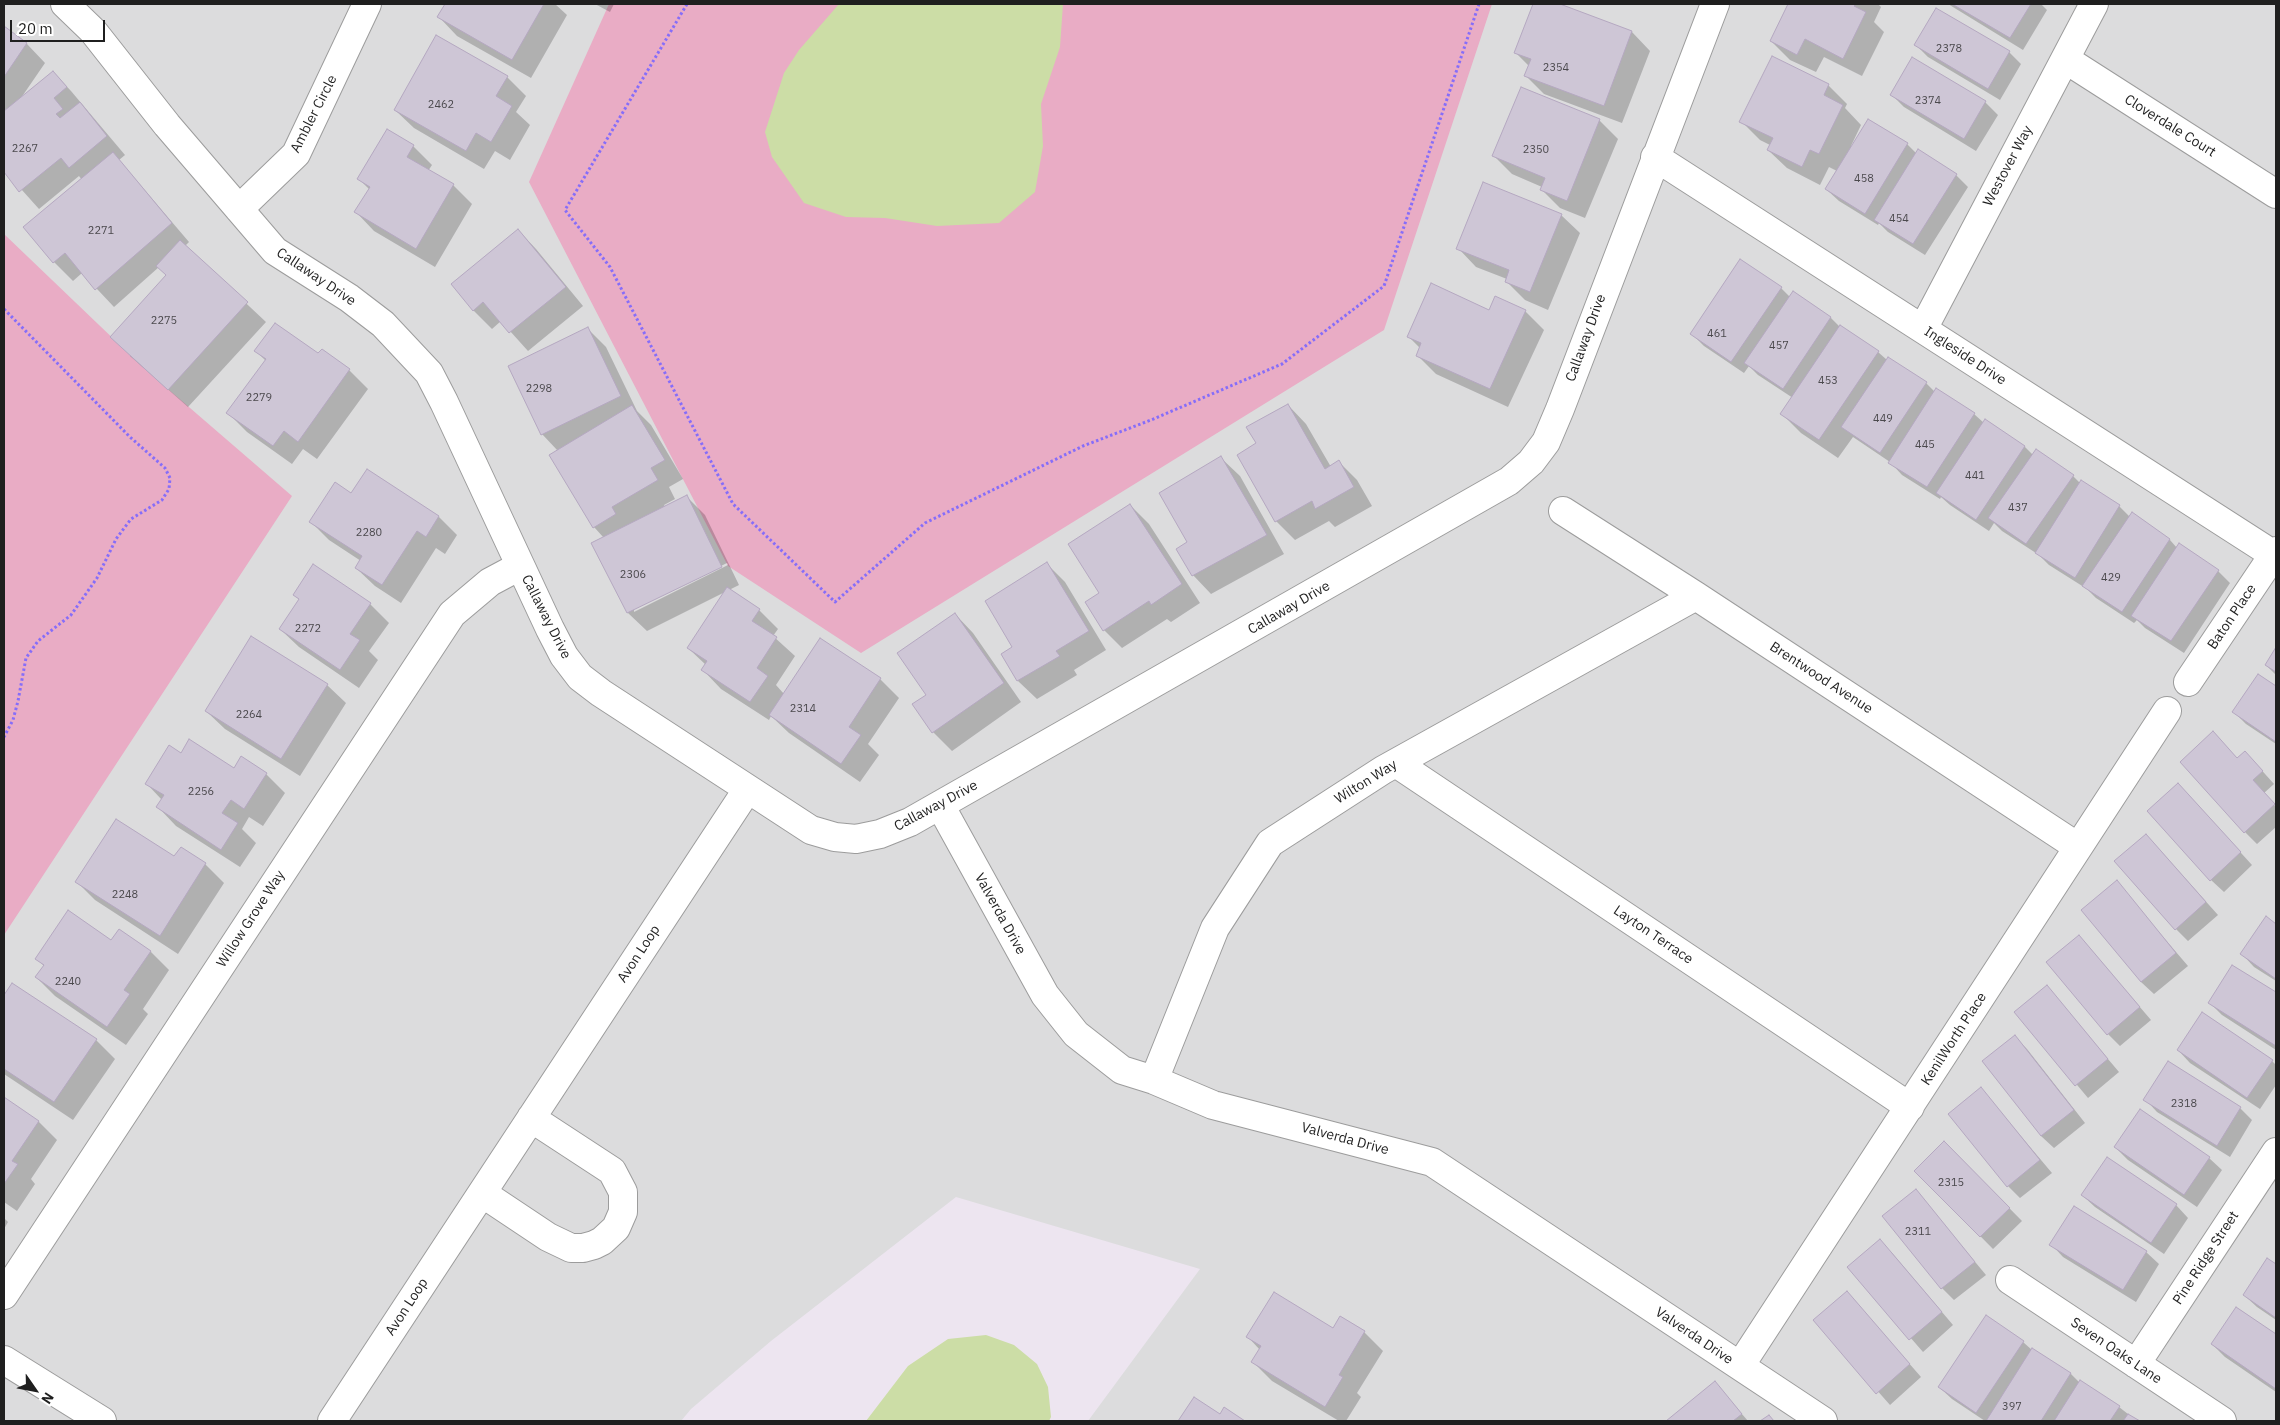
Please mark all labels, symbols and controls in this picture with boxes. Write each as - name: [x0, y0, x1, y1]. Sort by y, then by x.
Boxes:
- scale bar: [12, 10, 108, 42]
- text: 20 m: [18, 19, 53, 38]
- house number: 2378: [1936, 42, 1962, 56]
- house number: 2354: [1543, 61, 1569, 75]
- street label: Ambler Circle: [287, 72, 341, 156]
- street label: Cloverdale Court: [2121, 91, 2219, 161]
- house number: 2374: [1915, 94, 1941, 108]
- house number: 2462: [428, 98, 454, 112]
- street label: Westover Way: [1980, 123, 2036, 209]
- house number: 2267: [12, 142, 38, 156]
- house number: 2350: [1523, 143, 1549, 157]
- house number: 458: [1854, 172, 1874, 186]
- house number: 454: [1889, 212, 1909, 226]
- house number: 2271: [88, 224, 114, 238]
- street label: Callaway Drive: [273, 244, 359, 310]
- street label: Callaway Drive: [1562, 292, 1610, 384]
- house number: 2275: [151, 314, 177, 328]
- street label: Ingleside Drive: [1921, 323, 2009, 389]
- house number: 461: [1707, 327, 1727, 341]
- house number: 457: [1769, 339, 1789, 353]
- house number: 453: [1818, 374, 1838, 388]
- house number: 2298: [526, 382, 552, 396]
- house number: 2279: [246, 391, 272, 405]
- house number: 449: [1873, 412, 1893, 426]
- house number: 445: [1915, 438, 1935, 452]
- house number: 441: [1965, 469, 1985, 483]
- house number: 437: [2008, 501, 2028, 515]
- house number: 2280: [356, 526, 382, 540]
- house number: 2306: [620, 568, 646, 582]
- house number: 429: [2101, 571, 2121, 585]
- street label: Callaway Drive: [518, 572, 574, 662]
- street label: Callaway Drive: [1245, 578, 1333, 638]
- street label: Baton Place: [2204, 581, 2260, 653]
- house number: 2272: [295, 622, 321, 636]
- street label: Brentwood Avenue: [1766, 638, 1876, 718]
- house number: 2314: [790, 702, 816, 716]
- house number: 2264: [236, 708, 262, 722]
- street label: Wilton Way: [1332, 756, 1400, 808]
- street label: Callaway Drive: [891, 777, 981, 835]
- house number: 2256: [188, 785, 214, 799]
- street label: Willow Grove Way: [213, 867, 289, 971]
- street label: Valverda Drive: [971, 870, 1029, 958]
- house number: 2248: [112, 888, 138, 902]
- street label: Layton Terrace: [1610, 902, 1696, 968]
- street label: Avon Loop: [614, 922, 664, 986]
- house number: 2240: [55, 975, 81, 989]
- street label: KenilWorth Place: [1918, 989, 1990, 1089]
- house number: 2318: [2171, 1097, 2197, 1111]
- street label: Valverda Drive: [1299, 1119, 1391, 1159]
- house number: 2315: [1938, 1176, 1964, 1190]
- street label: Pine Ridge Street: [2169, 1208, 2243, 1308]
- house number: 2311: [1905, 1225, 1931, 1239]
- street label: Avon Loop: [382, 1275, 432, 1339]
- street label: Valverda Drive: [1652, 1304, 1736, 1368]
- street label: Seven Oaks Lane: [2067, 1314, 2165, 1388]
- north arrow: [10, 1365, 60, 1415]
- text: N: [37, 1389, 58, 1407]
- house number: 397: [2002, 1400, 2022, 1414]

